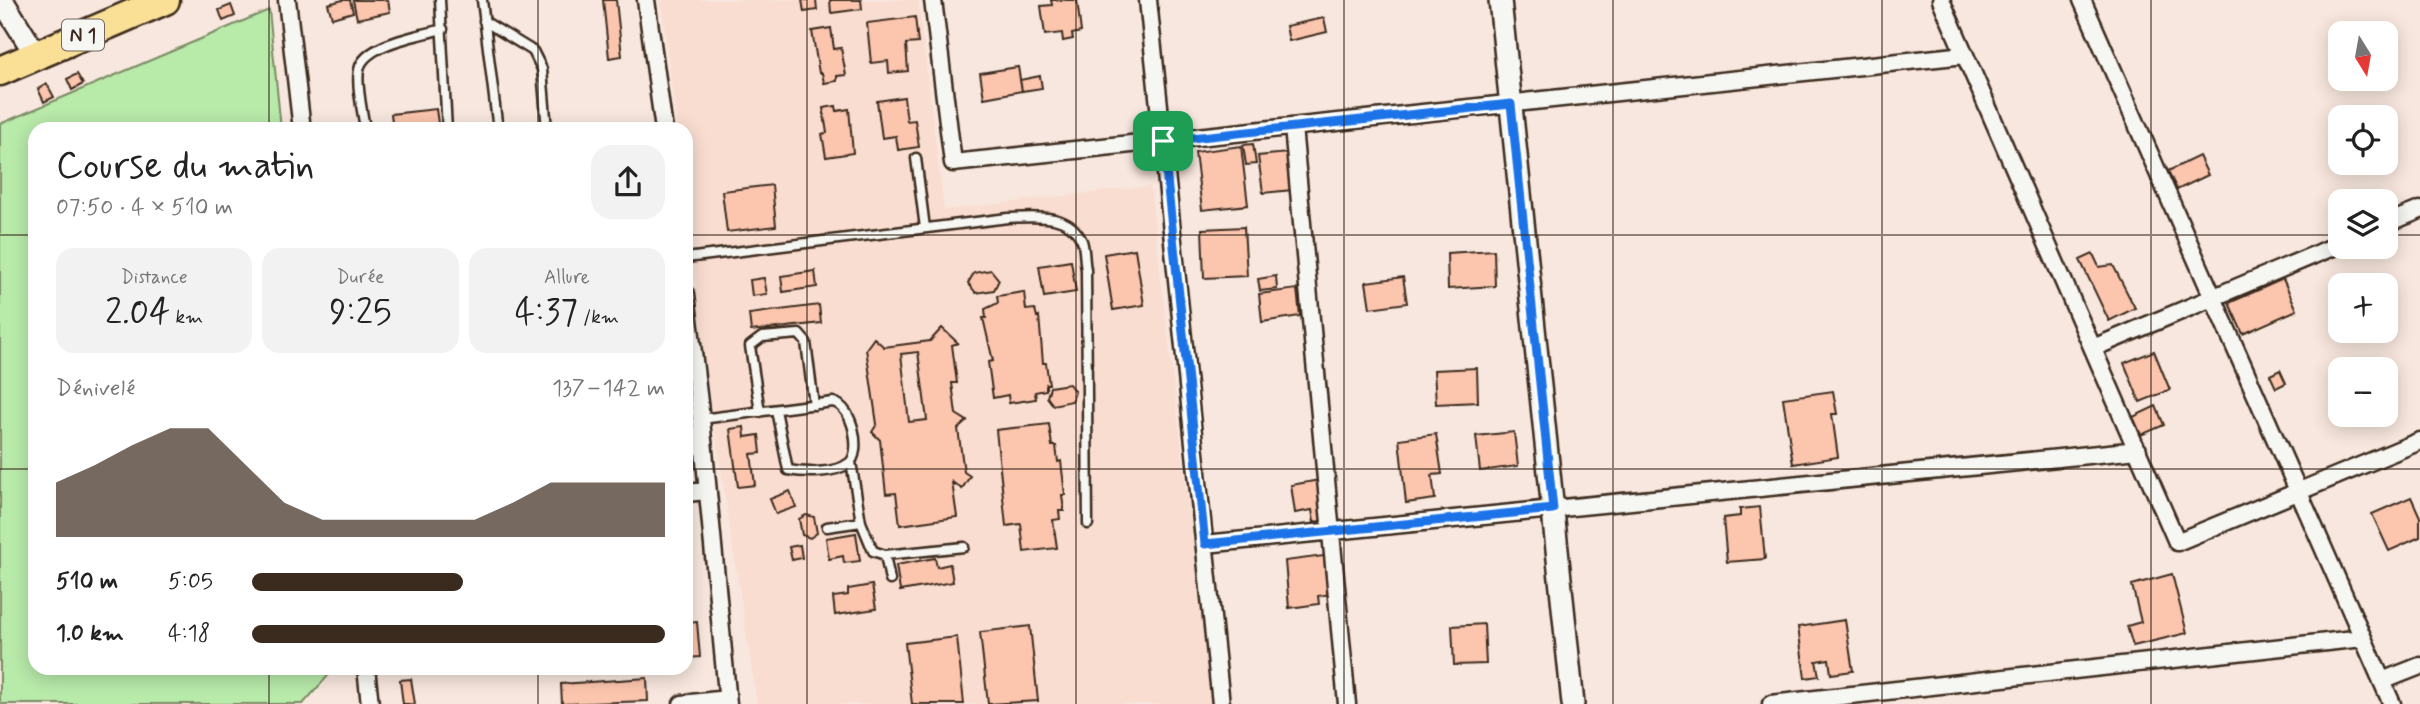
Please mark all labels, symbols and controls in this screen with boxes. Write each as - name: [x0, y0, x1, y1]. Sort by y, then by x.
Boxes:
- road number: N 1: [62, 20, 104, 50]
- north arrow: [2328, 21, 2398, 91]
- map controls: [2328, 21, 2398, 427]
- button: locate: [2328, 105, 2398, 175]
- pin: [1133, 111, 1193, 171]
- icon: arrive: [1144, 122, 1182, 160]
- text: Course du matin: [56, 142, 314, 191]
- button: share: [591, 145, 665, 219]
- button: layers: [2328, 189, 2398, 259]
- text: 07:50 · 4 × 510 m: [56, 193, 233, 223]
- text: Distance: [121, 265, 188, 290]
- text: Durée: [337, 265, 384, 290]
- text: Allure: [544, 265, 590, 290]
- button: +: [2328, 273, 2398, 343]
- text: 2.04: [105, 290, 170, 336]
- text: 9:25: [329, 290, 392, 336]
- text: 4:37: [515, 290, 578, 336]
- text: km: [170, 305, 203, 330]
- text: /km: [578, 305, 619, 330]
- button: −: [2328, 357, 2398, 427]
- text: Dénivelé: [56, 374, 135, 404]
- text: 137–142 m: [552, 374, 665, 404]
- text: 510 m: [56, 567, 118, 597]
- text: 5:05: [168, 567, 213, 597]
- text: 1.0 km: [56, 619, 124, 649]
- text: 4:18: [168, 619, 210, 649]

